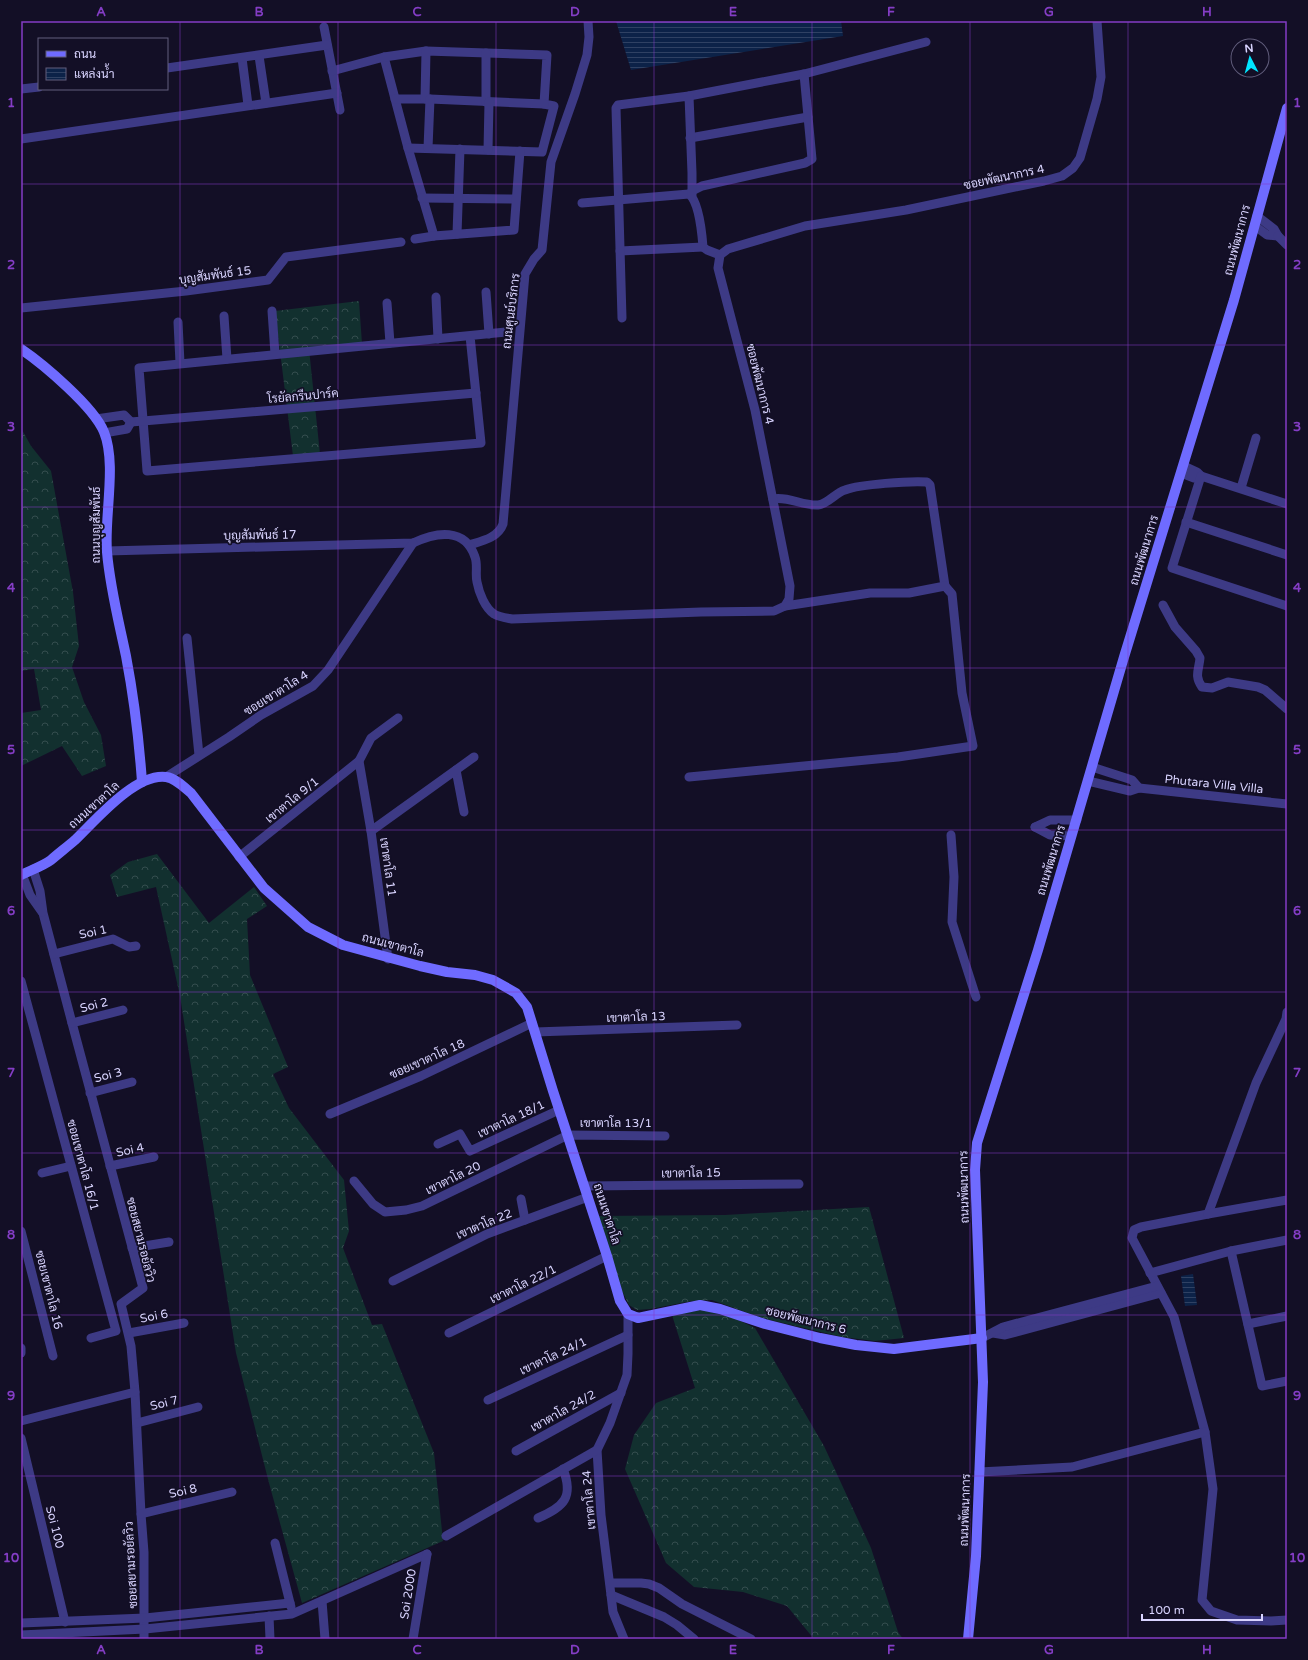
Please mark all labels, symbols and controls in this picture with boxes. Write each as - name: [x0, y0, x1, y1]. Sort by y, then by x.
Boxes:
- text: A: [96, 4, 106, 20]
- text: B: [254, 4, 264, 20]
- text: C: [412, 4, 422, 20]
- text: D: [570, 4, 580, 20]
- text: E: [729, 4, 737, 20]
- text: F: [887, 4, 895, 20]
- text: G: [1044, 4, 1054, 20]
- text: H: [1202, 4, 1212, 20]
- legend: [38, 38, 168, 90]
- north arrow: [1230, 38, 1270, 78]
- text: N: [1244, 42, 1254, 55]
- text: ถนน: [74, 47, 97, 61]
- text: แหล่งน้ำ: [74, 63, 114, 81]
- text: 1: [7, 95, 15, 111]
- text: 1: [1293, 95, 1301, 111]
- street label: ซอยพัฒนาการ 4: [962, 161, 1046, 192]
- street label: ถนนพัฒนาการ: [1221, 203, 1253, 277]
- text: 2: [7, 257, 15, 273]
- text: 2: [1293, 257, 1301, 273]
- street label: บุญสัมพันธ์ 15: [178, 262, 252, 289]
- street label: ถนนศูนย์บริการ: [498, 272, 524, 350]
- street label: ซอยพัฒนาการ 4: [743, 342, 777, 426]
- street label: โรยัลกรีนปาร์ค: [266, 385, 339, 406]
- text: 3: [7, 419, 15, 435]
- text: 3: [1293, 419, 1301, 435]
- street label: ถนนบุญสัมพันธ์: [88, 486, 105, 564]
- street label: ถนนพัฒนาการ: [1127, 513, 1161, 587]
- street label: บุญสัมพันธ์ 17: [223, 526, 297, 545]
- text: 4: [7, 580, 16, 596]
- text: 4: [1293, 580, 1302, 596]
- street label: ซอยเขาตาโล 4: [241, 667, 311, 718]
- text: 5: [7, 742, 15, 758]
- text: 5: [1293, 742, 1301, 758]
- street label: Phutara Villa Villa: [1164, 772, 1264, 796]
- street label: เขาตาโล 9/1: [262, 773, 322, 826]
- street label: ถนนเขาตาโล: [65, 778, 122, 831]
- street label: ถนนพัฒนาการ: [1034, 823, 1068, 897]
- street label: เขาตาโล 11: [377, 836, 400, 897]
- text: 6: [7, 903, 15, 919]
- text: 6: [1293, 903, 1301, 919]
- street label: Soi 1: [78, 922, 108, 942]
- street label: ถนนเขาตาโล: [360, 929, 426, 960]
- street label: Soi 2: [78, 995, 110, 1015]
- street label: เขาตาโล 13: [606, 1008, 666, 1025]
- street label: ซอยเขาตาโล 18: [387, 1035, 467, 1082]
- text: 7: [7, 1065, 15, 1081]
- street label: Soi 3: [92, 1065, 124, 1085]
- text: 7: [1293, 1065, 1301, 1081]
- street label: เขาตาโล 18/1: [475, 1096, 547, 1141]
- street label: เขาตาโล 13/1: [580, 1115, 652, 1130]
- street label: ซอยเขาตาโล 16/1: [64, 1118, 103, 1212]
- street label: Soi 4: [115, 1140, 146, 1160]
- street label: ถนนพัฒนาการ: [956, 1150, 972, 1224]
- street label: เขาตาโล 20: [423, 1158, 483, 1197]
- street label: เขาตาโล 15: [661, 1164, 721, 1181]
- street label: ถนนเขาตาโล: [591, 1181, 624, 1246]
- street label: ซอยสยามรอยัลวิว: [124, 1196, 158, 1284]
- street label: เขาตาโล 22: [453, 1205, 514, 1242]
- text: 8: [7, 1227, 15, 1243]
- text: 8: [1293, 1227, 1301, 1243]
- street label: ซอยเขาตาโล 16: [32, 1249, 67, 1331]
- street label: เขาตาโล 22/1: [487, 1261, 559, 1306]
- street label: ซอยพัฒนาการ 6: [764, 1303, 848, 1337]
- street label: Soi 6: [139, 1306, 169, 1326]
- street label: เขาตาโล 24/1: [517, 1333, 589, 1378]
- street label: เขาตาโล 24/2: [527, 1386, 598, 1435]
- text: 9: [7, 1388, 15, 1404]
- text: 9: [1293, 1388, 1301, 1404]
- street label: Soi 7: [149, 1393, 179, 1413]
- street label: เขาตาโล 24: [578, 1469, 599, 1530]
- street label: ถนนพัฒนาการ: [957, 1473, 973, 1547]
- street label: Soi 8: [168, 1481, 198, 1501]
- street label: Soi 100: [43, 1504, 67, 1550]
- street label: ซอยสยามรอยัลวิว: [122, 1521, 140, 1609]
- text: 10: [3, 1550, 19, 1566]
- text: 10: [1289, 1550, 1305, 1566]
- street label: Soi 2000: [397, 1567, 419, 1620]
- scale bar: [1142, 1596, 1262, 1622]
- text: 100 m: [1148, 1603, 1185, 1617]
- text: A: [96, 1642, 106, 1658]
- text: B: [254, 1642, 264, 1658]
- text: C: [412, 1642, 422, 1658]
- text: D: [570, 1642, 580, 1658]
- text: E: [729, 1642, 737, 1658]
- text: F: [887, 1642, 895, 1658]
- text: G: [1044, 1642, 1054, 1658]
- text: H: [1202, 1642, 1212, 1658]

